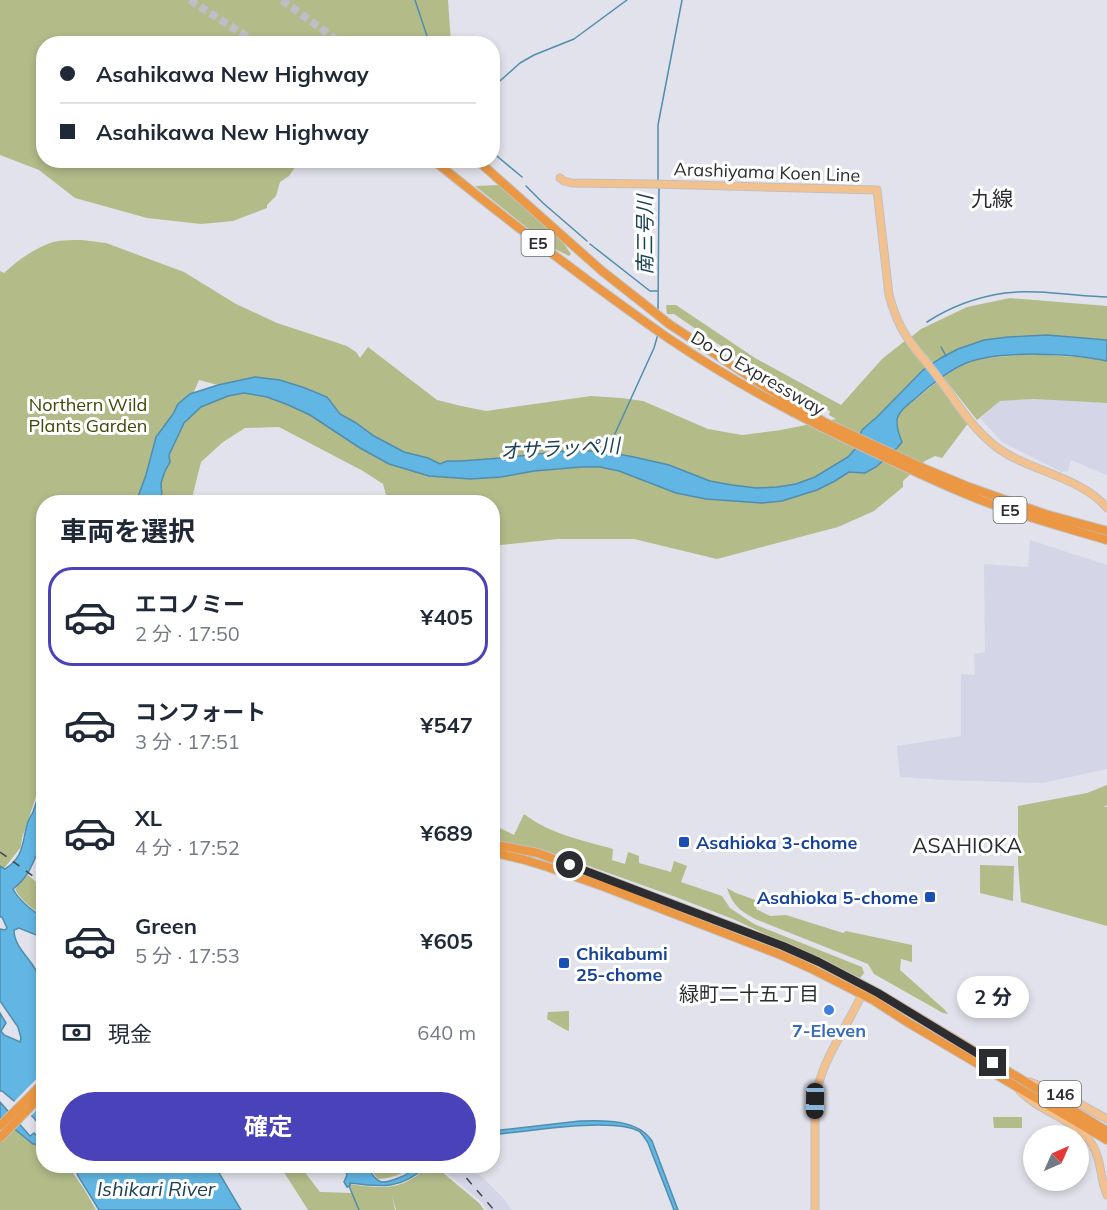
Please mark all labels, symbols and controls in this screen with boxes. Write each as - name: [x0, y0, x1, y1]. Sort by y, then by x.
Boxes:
- text: Asahikawa New Highway: [96, 60, 369, 88]
- text: Asahikawa New Highway: [96, 118, 369, 146]
- street label: Arashiyama Koen Line: [673, 157, 861, 187]
- district label: 九線: [971, 185, 1013, 211]
- water label: 南三号川: [632, 193, 657, 275]
- road number: E5: [522, 230, 554, 256]
- street label: Do-O Expressway: [687, 325, 829, 421]
- park label: Northern Wild Plants Garden: [29, 393, 147, 437]
- water label: オサラッペ川: [499, 432, 623, 464]
- road number: E5: [994, 497, 1026, 523]
- text: 車両を選択: [60, 514, 195, 548]
- icon: car: [63, 590, 117, 644]
- text: エコノミー: [135, 590, 245, 618]
- text: ¥405: [420, 603, 473, 631]
- text: 2 分 · 17:50: [135, 621, 240, 646]
- icon: car: [63, 698, 117, 752]
- text: コンフォート: [135, 698, 266, 726]
- text: ¥547: [420, 711, 473, 739]
- text: 3 分 · 17:51: [135, 729, 240, 754]
- text: XL: [135, 804, 162, 832]
- icon: car: [63, 806, 117, 860]
- text: ¥689: [420, 819, 473, 847]
- place label: Asahioka 3-chome: [696, 831, 857, 854]
- district label: ASAHIOKA: [912, 832, 1022, 858]
- text: 4 分 · 17:52: [135, 835, 240, 860]
- marker: Asahioka 3-chome: [677, 835, 691, 849]
- route start: [556, 851, 583, 878]
- place label: Asahioka 5-chome: [757, 886, 918, 909]
- marker: Asahioka 5-chome: [923, 890, 937, 904]
- text: Green: [135, 912, 197, 940]
- icon: car: [63, 914, 117, 968]
- text: ¥605: [420, 927, 473, 955]
- place label: Chikabumi 25-chome: [576, 942, 668, 986]
- text: 5 分 · 17:53: [135, 943, 240, 968]
- marker: Chikabumi 25-chome: [557, 956, 571, 970]
- callout: 2 分: [957, 976, 1029, 1018]
- district label: 緑町二十五丁目: [679, 981, 819, 1006]
- text: 2 分: [974, 984, 1012, 1009]
- marker: 7-Eleven: [822, 1003, 836, 1017]
- icon: cash: [60, 1016, 93, 1049]
- place label: 7-Eleven: [792, 1019, 866, 1042]
- text: 現金: [108, 1020, 152, 1048]
- text: 640 m: [417, 1020, 476, 1045]
- route end: [979, 1049, 1006, 1076]
- road number: 146: [1039, 1081, 1081, 1107]
- car: [806, 1083, 824, 1119]
- button: 確定: [60, 1092, 476, 1161]
- north arrow: [1023, 1125, 1089, 1191]
- map controls: [1023, 1125, 1089, 1191]
- water label: Ishikari River: [97, 1176, 216, 1201]

